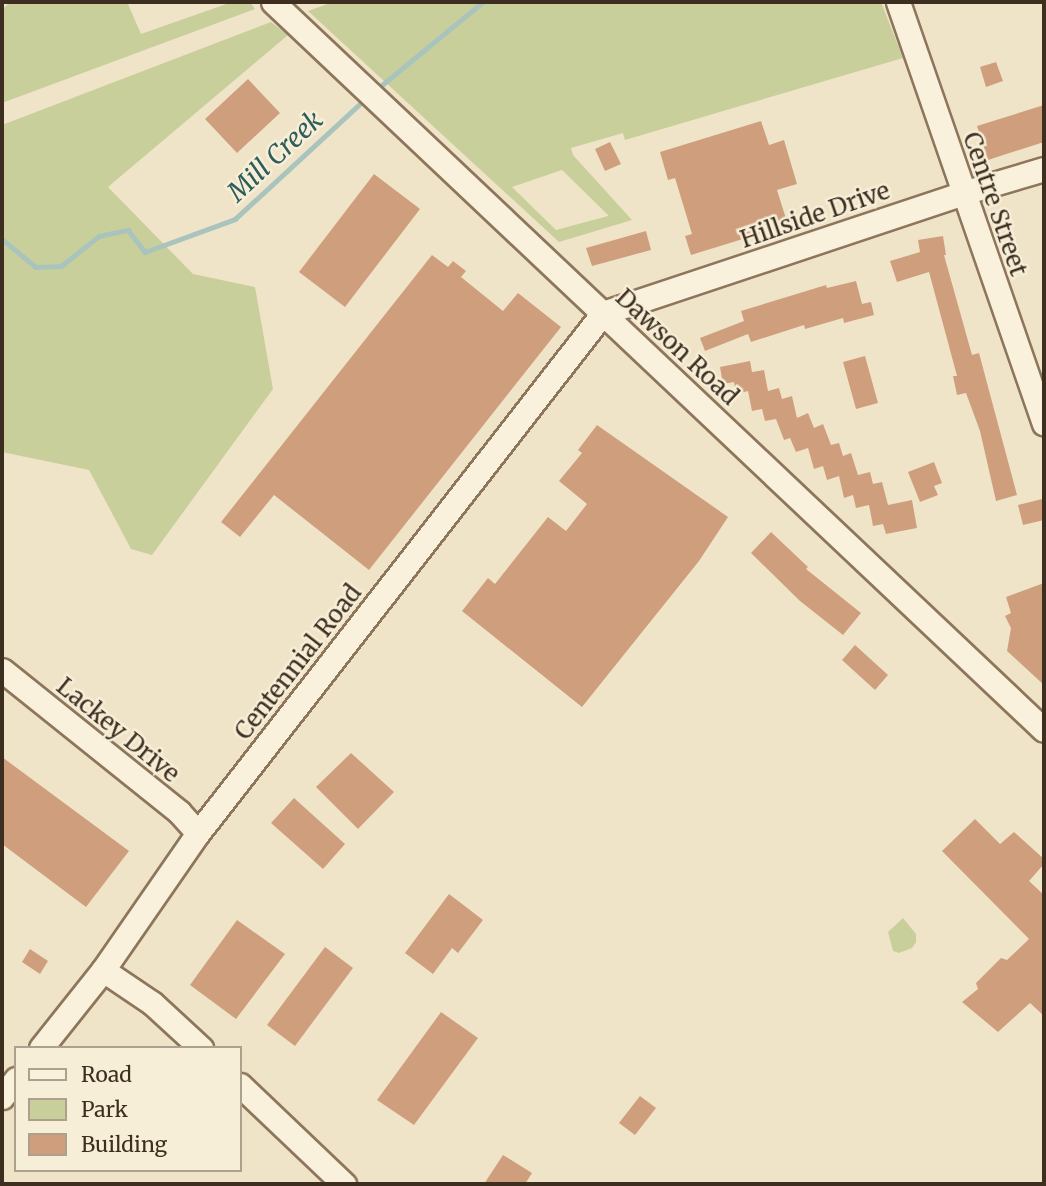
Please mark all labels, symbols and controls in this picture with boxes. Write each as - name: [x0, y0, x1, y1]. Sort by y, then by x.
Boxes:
- water label: Mill Creek: [221, 104, 329, 208]
- street label: Centre Street: [957, 128, 1033, 280]
- street label: Hillside Drive: [737, 176, 893, 254]
- street label: Dawson Road: [610, 283, 744, 411]
- street label: Centennial Road: [229, 579, 367, 745]
- street label: Lackey Drive: [51, 672, 185, 788]
- legend: [14, 1046, 242, 1172]
- text: Road: [81, 1061, 132, 1088]
- text: Park: [81, 1096, 128, 1123]
- text: Building: [81, 1131, 167, 1158]

